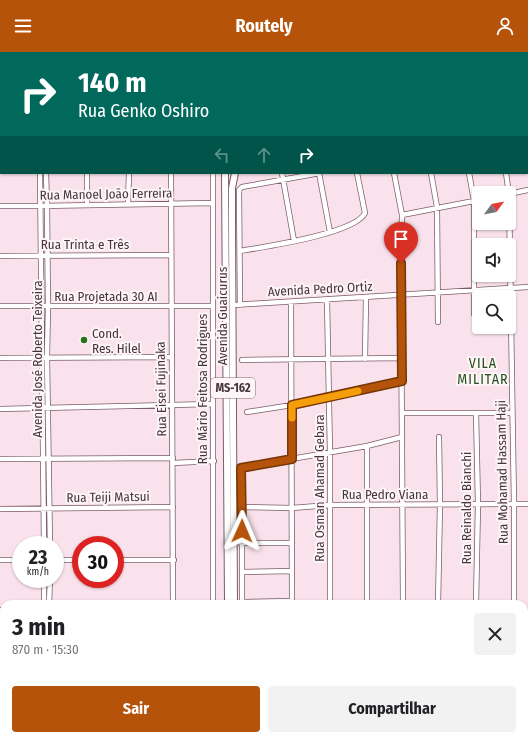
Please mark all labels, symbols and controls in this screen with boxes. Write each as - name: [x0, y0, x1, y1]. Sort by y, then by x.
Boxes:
- icon: menu: [12, 15, 34, 37]
- text: Routely: [235, 15, 293, 37]
- icon: person: [494, 15, 516, 37]
- text: 140 m: [78, 66, 147, 99]
- icon: right: [12, 68, 64, 120]
- text: Rua Genko Oshiro: [78, 100, 209, 122]
- icon: left: [211, 144, 233, 166]
- icon: ahead: [253, 144, 275, 166]
- icon: right: [295, 144, 317, 166]
- street label: Rua Manoel João Ferreira: [40, 185, 172, 203]
- north arrow: [472, 186, 516, 230]
- map controls: [472, 186, 516, 334]
- pin: [384, 222, 418, 263]
- icon: arrive: [390, 228, 412, 250]
- street label: Rua Trinta e Três: [41, 237, 130, 252]
- button: sound: [472, 238, 516, 282]
- street label: Avenida Guaicurus: [215, 266, 230, 365]
- street label: Avenida Pedro Ortiz: [267, 279, 373, 299]
- street label: Avenida José Roberto Teixeira: [30, 280, 45, 438]
- street label: Rua Projetada 30 AI: [54, 289, 158, 304]
- button: search: [472, 290, 516, 334]
- street label: Rua Mário Feitosa Rodrigues: [195, 313, 210, 464]
- place label: Cond. Res. Hilel: [92, 326, 142, 356]
- marker: Cond. Res. Hilel: [79, 335, 89, 345]
- street label: Rua Eisei Fujinaka: [153, 341, 169, 437]
- district label: VILA MILITAR: [457, 355, 509, 388]
- road number: MS-162: [211, 378, 255, 398]
- street label: Rua Mohamad Hassam Haji: [493, 400, 511, 544]
- street label: Rua Osman Ahamad Gebara: [312, 414, 327, 562]
- street label: Rua Reinaldo Bianchi: [459, 452, 474, 564]
- street label: Rua Pedro Viana: [342, 487, 428, 502]
- street label: Rua Teiji Matsui: [66, 489, 150, 505]
- position arrow: [221, 510, 263, 552]
- speed limit sign: 30: [72, 536, 124, 588]
- text: 23: [29, 545, 47, 569]
- text: km/h: [27, 566, 49, 578]
- text: 3 min: [12, 613, 65, 641]
- button: close: [474, 613, 516, 655]
- text: 870 m · 15:30: [12, 642, 79, 657]
- button: Sair: [12, 686, 260, 732]
- button: Compartilhar: [268, 686, 516, 732]

